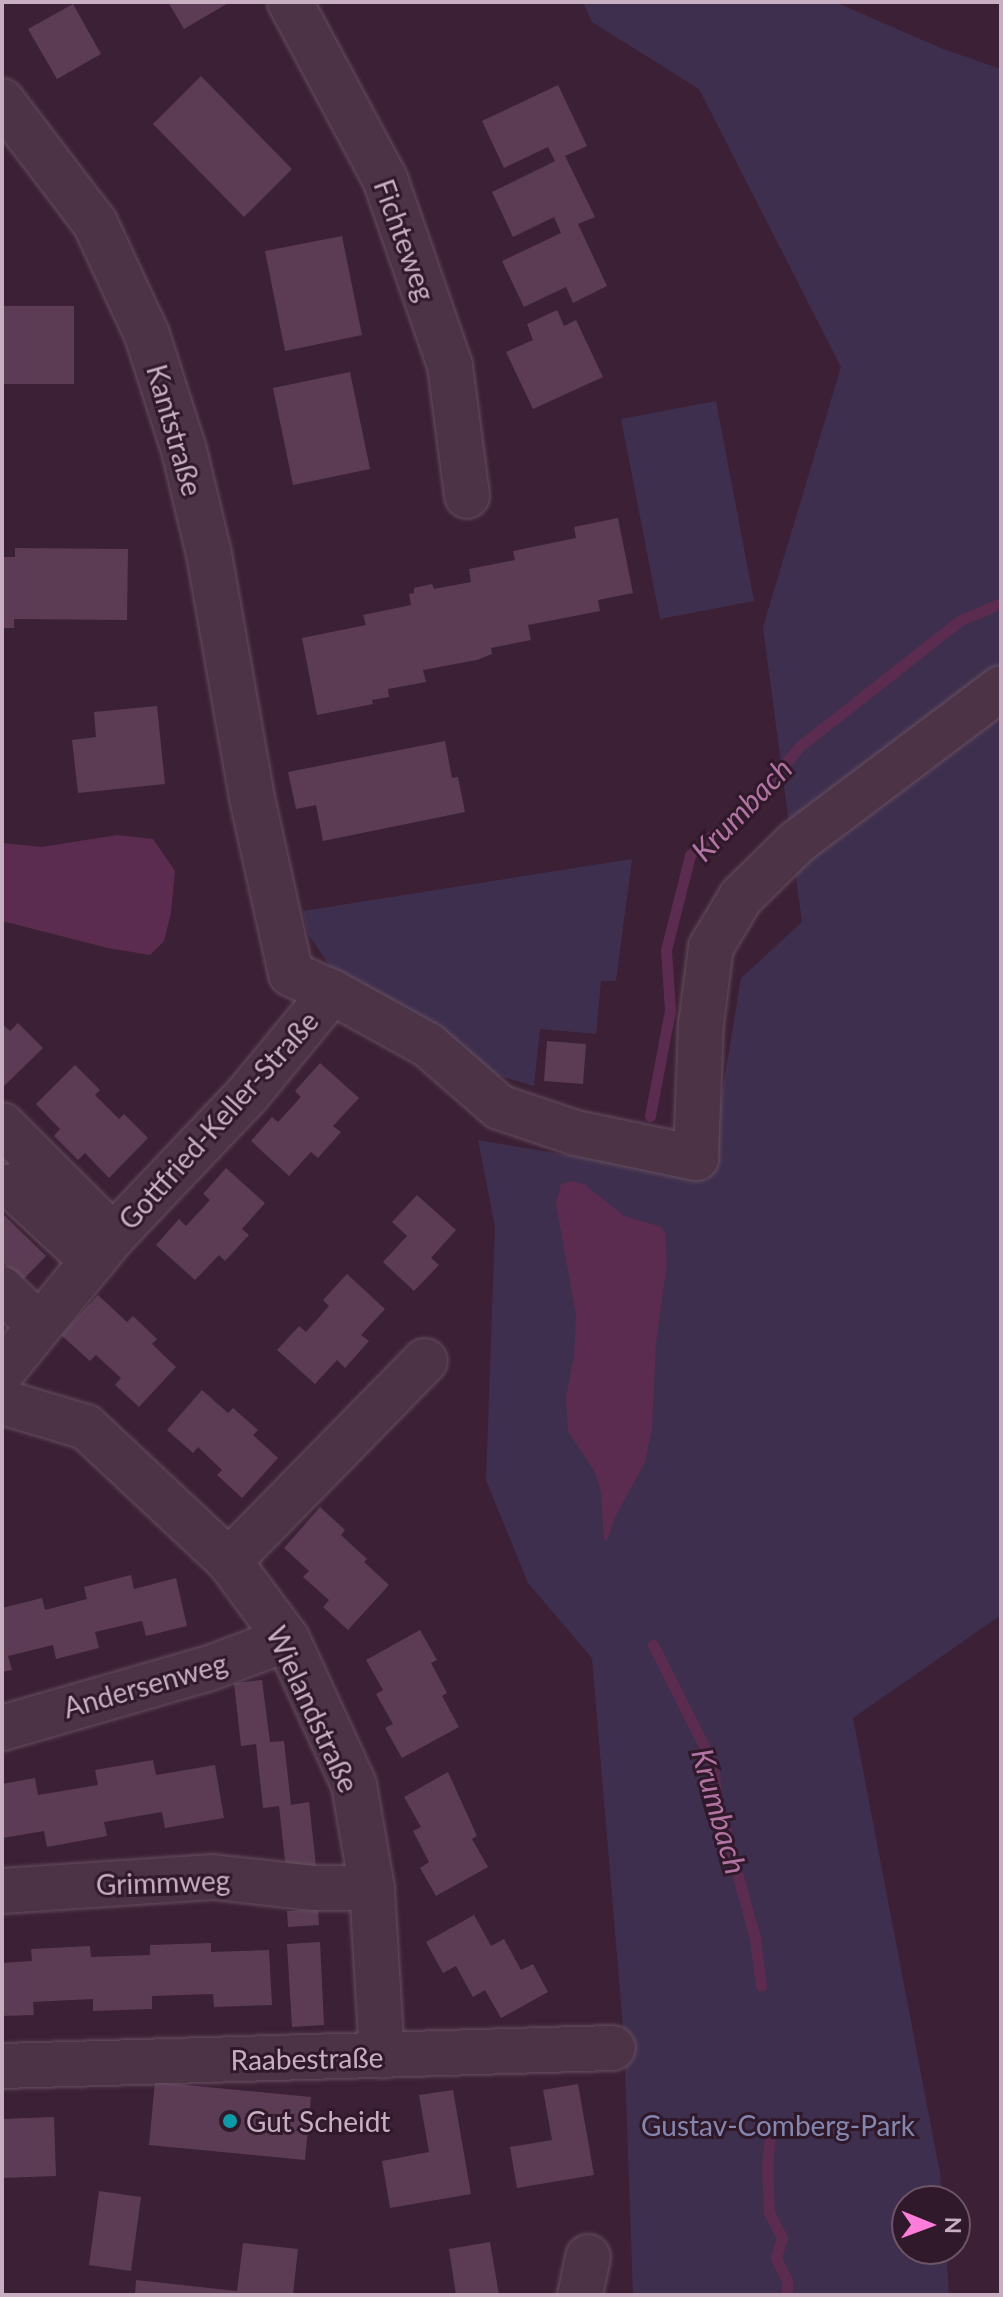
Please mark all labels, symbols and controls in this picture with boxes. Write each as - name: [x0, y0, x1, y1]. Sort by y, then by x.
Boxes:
- street label: Fichteweg: [367, 175, 443, 305]
- street label: Kantstraße: [140, 361, 210, 499]
- water label: Krumbach: [683, 750, 799, 868]
- street label: Gottfried-Keller-Straße: [111, 1004, 325, 1236]
- street label: Wielandstraße: [260, 1621, 366, 1797]
- street label: Andersenweg: [59, 1646, 231, 1724]
- water label: Krumbach: [685, 1744, 755, 1878]
- street label: Grimmweg: [95, 1863, 231, 1901]
- street label: Raabestraße: [230, 2040, 384, 2076]
- place label: Gut Scheidt: [246, 2104, 390, 2138]
- park label: Gustav-Comberg-Park: [641, 2108, 915, 2142]
- marker: Gut Scheidt: [221, 2112, 239, 2130]
- north arrow: [891, 2185, 971, 2265]
- text: N: [940, 2217, 967, 2234]

